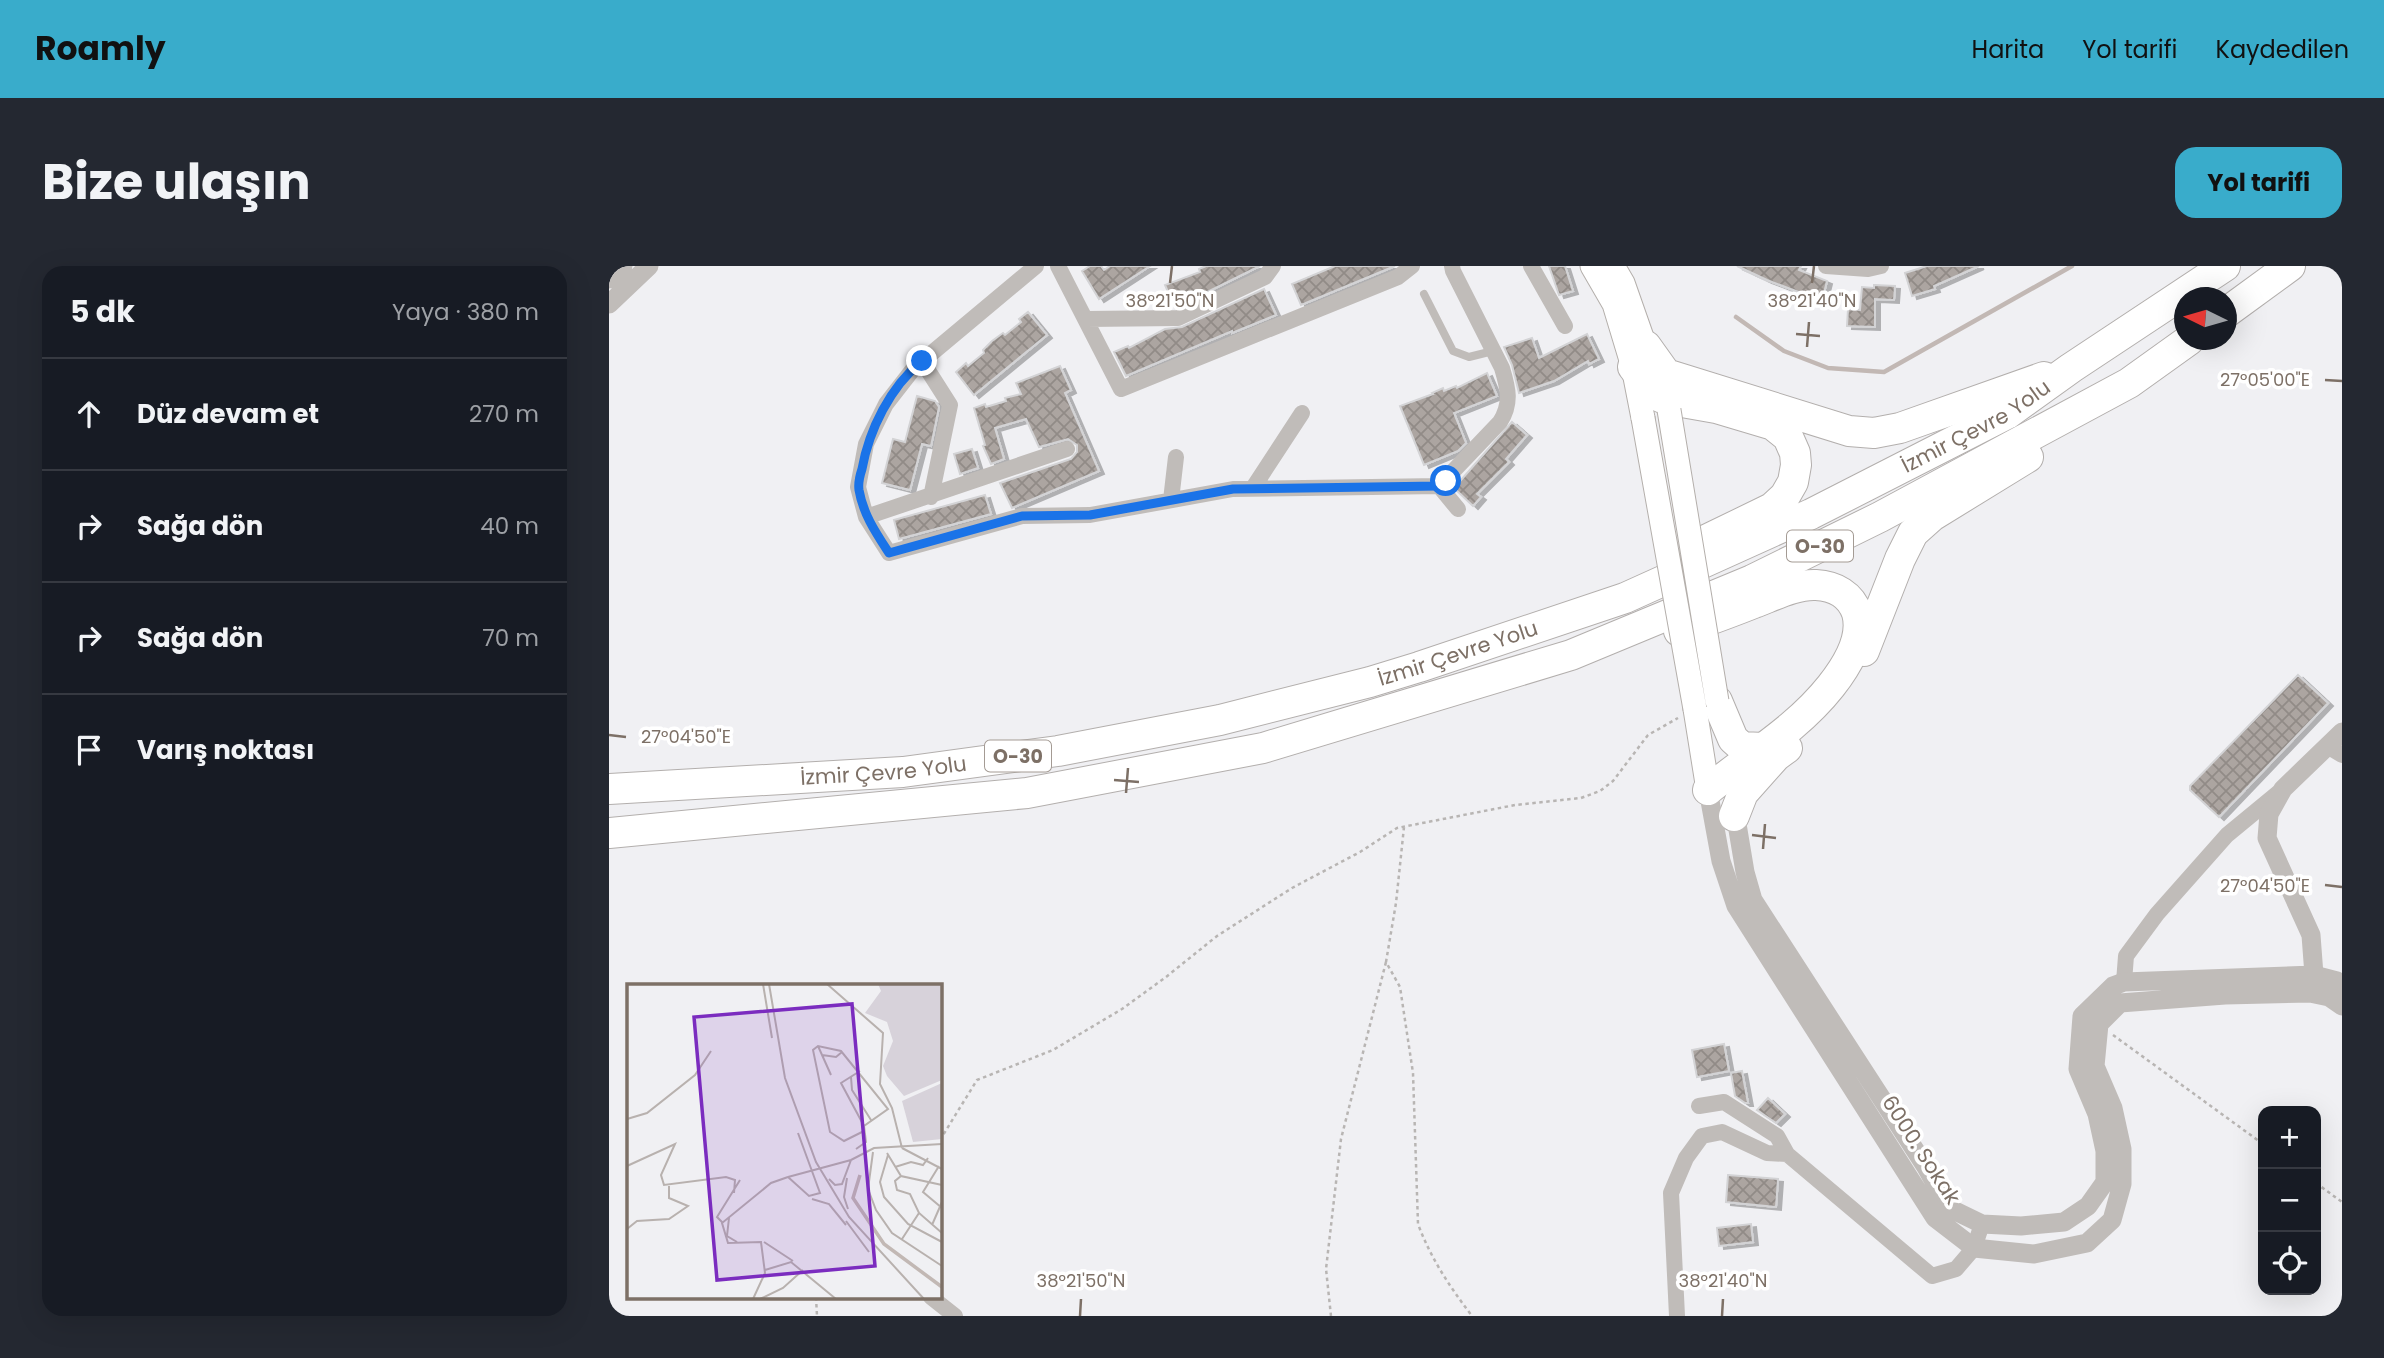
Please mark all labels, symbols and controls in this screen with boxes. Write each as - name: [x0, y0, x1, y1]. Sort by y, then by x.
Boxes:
- text: Roamly: [35, 25, 165, 72]
- text: Harita: [1972, 33, 2044, 66]
- text: Yol tarifi: [2082, 33, 2178, 66]
- text: Kaydedilen: [2216, 33, 2349, 66]
- button: Yol tarifi: [2175, 147, 2342, 218]
- text: Bize ulaşın: [42, 148, 310, 216]
- north arrow: [2174, 287, 2237, 350]
- text: 38°21'50"N: [1126, 288, 1214, 313]
- text: 38°21'40"N: [1768, 288, 1856, 313]
- text: 5 dk: [70, 290, 135, 333]
- text: Yaya · 380 m: [392, 296, 539, 328]
- route end: [906, 345, 937, 376]
- text: 27°05'00"E: [2220, 367, 2310, 392]
- street label: İzmir Çevre Yolu: [1896, 373, 2056, 479]
- icon: ahead: [70, 395, 108, 433]
- text: Düz devam et: [137, 396, 319, 432]
- text: 270 m: [469, 398, 539, 430]
- route start: [1430, 465, 1461, 496]
- icon: right: [70, 507, 108, 545]
- text: Sağa dön: [137, 508, 263, 544]
- text: 40 m: [480, 510, 539, 542]
- road number: O-30: [1787, 530, 1853, 562]
- street label: İzmir Çevre Yolu: [1374, 613, 1542, 693]
- icon: right: [70, 619, 108, 657]
- text: Sağa dön: [137, 620, 263, 656]
- text: 70 m: [482, 622, 539, 654]
- text: 27°04'50"E: [641, 724, 731, 749]
- icon: arrive: [70, 731, 108, 769]
- text: Varış noktası: [137, 732, 314, 768]
- road number: O-30: [985, 741, 1051, 771]
- street label: İzmir Çevre Yolu: [799, 749, 968, 792]
- text: 27°04'50"E: [2220, 873, 2310, 898]
- inset map: [627, 984, 941, 1298]
- street label: 6000. Sokak: [1875, 1090, 1968, 1210]
- map controls: [2258, 1106, 2321, 1295]
- button: +: [2258, 1106, 2321, 1169]
- button: −: [2258, 1169, 2321, 1232]
- button: locate: [2258, 1232, 2321, 1295]
- text: 38°21'50"N: [1037, 1268, 1125, 1293]
- text: 38°21'40"N: [1679, 1268, 1767, 1293]

